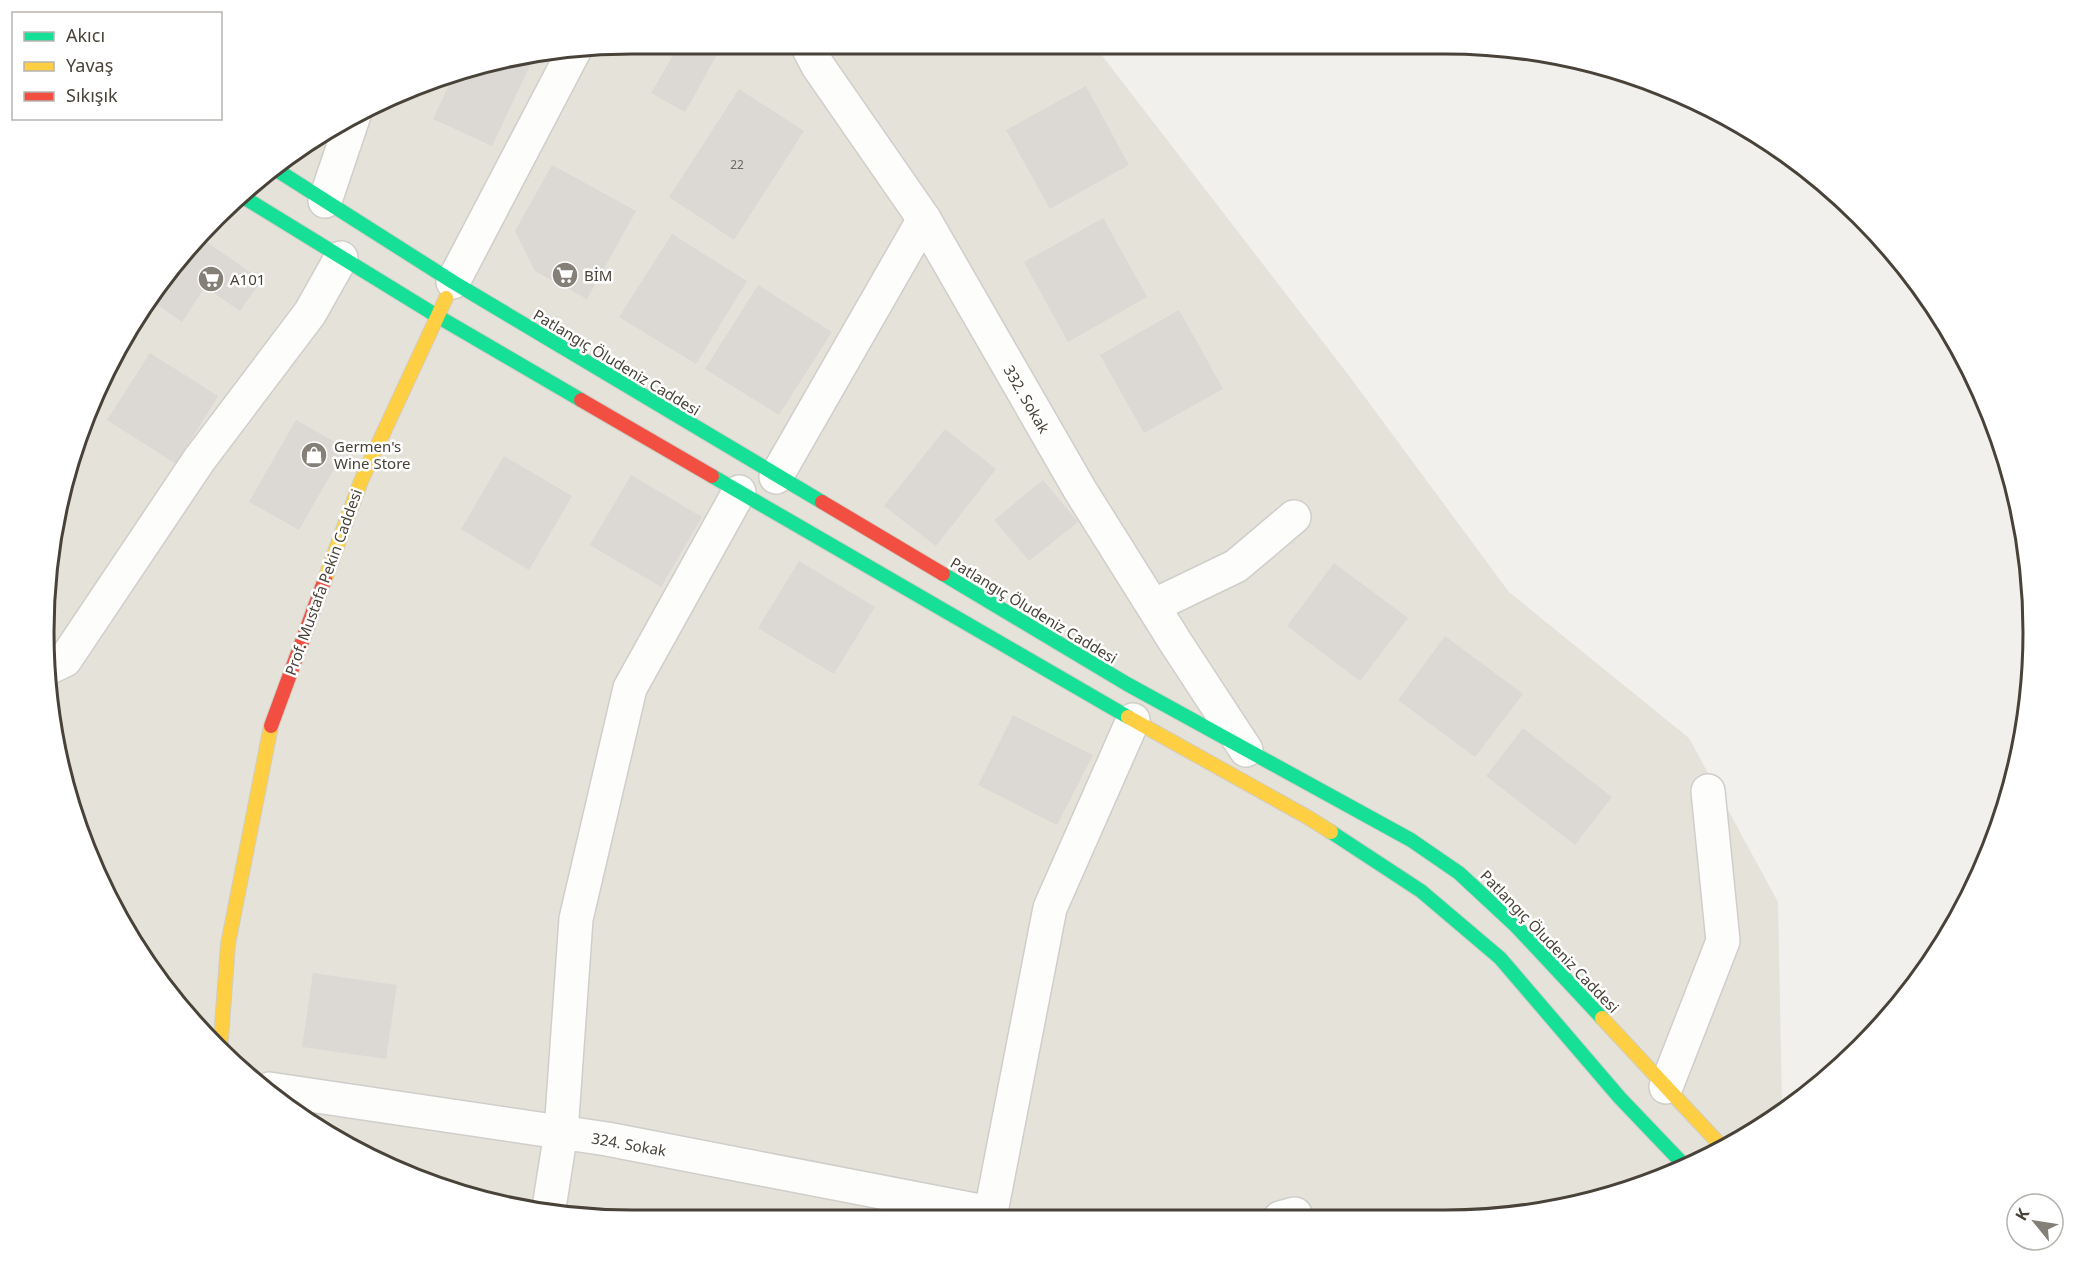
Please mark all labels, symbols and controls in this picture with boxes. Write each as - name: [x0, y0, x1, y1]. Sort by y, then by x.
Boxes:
- legend: [12, 12, 222, 120]
- text: Akıcı: [66, 23, 105, 47]
- text: Yavaş: [66, 53, 113, 77]
- text: Sıkışık: [66, 83, 118, 107]
- house number: 22: [730, 156, 744, 173]
- supermarket icon: BİM: [550, 260, 580, 290]
- supermarket icon: A101: [196, 264, 226, 294]
- place label: BİM: [584, 265, 612, 285]
- place label: A101: [230, 269, 265, 289]
- street label: Patlangıç Öludeniz Caddesi: [530, 304, 704, 420]
- street label: 332. Sokak: [999, 361, 1055, 437]
- place label: Germen's Wine Store: [334, 436, 411, 473]
- shop icon: Germen's Wine Store: [299, 440, 329, 470]
- street label: Prof. Mustafa Pekin Caddesi: [280, 486, 366, 678]
- street label: Patlangıç Öludeniz Caddesi: [947, 552, 1121, 668]
- street label: Patlangıç Öludeniz Caddesi: [1476, 865, 1624, 1017]
- street label: 324. Sokak: [590, 1128, 668, 1160]
- north arrow: [2005, 1192, 2065, 1252]
- text: K: [2010, 1204, 2034, 1225]

